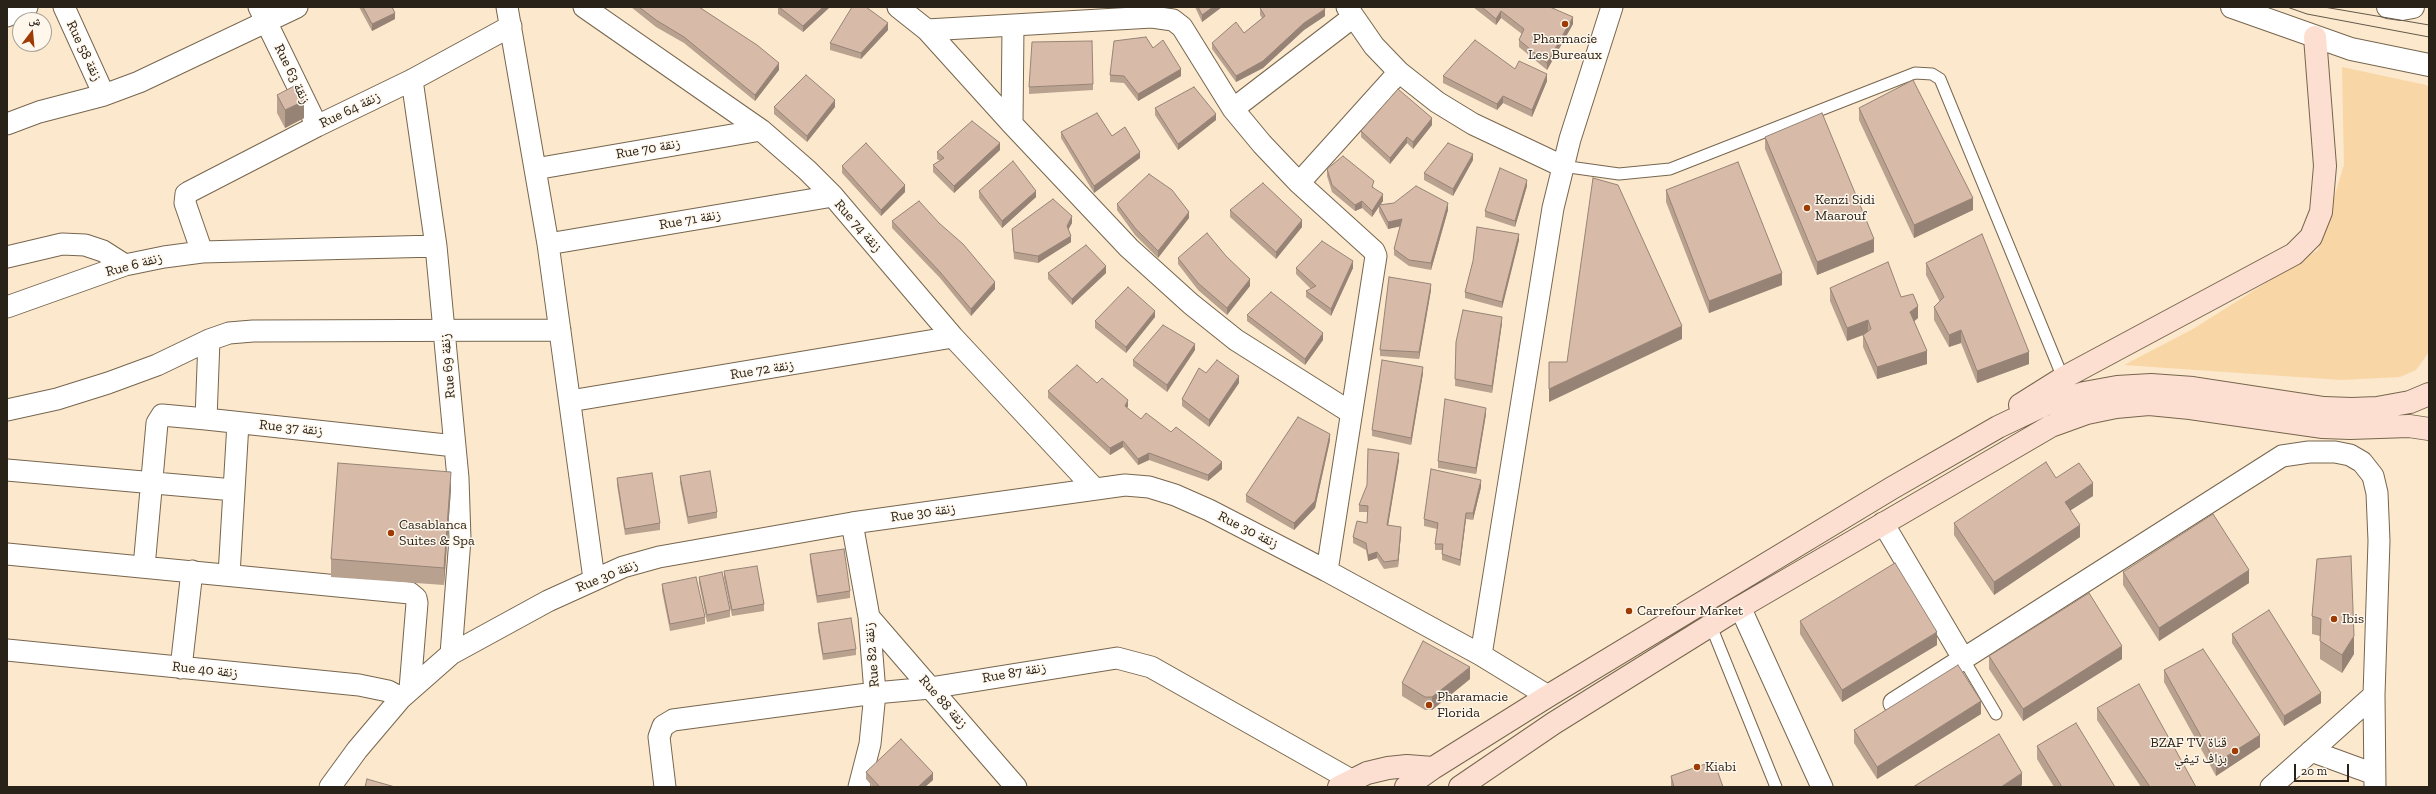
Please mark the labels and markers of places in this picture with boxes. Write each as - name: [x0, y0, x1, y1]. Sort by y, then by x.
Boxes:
- marker: Pharmacie Les Bureaux: [1560, 19, 1570, 29]
- place label: Pharmacie Les Bureaux: [1528, 31, 1602, 64]
- place label: Kenzi Sidi Maarouf: [1815, 192, 1875, 224]
- marker: Kenzi Sidi Maarouf: [1802, 203, 1812, 213]
- place label: Casablanca Suites & Spa: [399, 517, 475, 550]
- marker: Casablanca Suites & Spa: [386, 528, 396, 538]
- place label: Carrefour Market: [1637, 603, 1743, 619]
- marker: Carrefour Market: [1624, 606, 1634, 616]
- place label: Ibis: [2342, 611, 2364, 627]
- marker: Ibis: [2329, 614, 2339, 624]
- place label: Pharamacie Florida: [1437, 689, 1508, 722]
- marker: Pharamacie Florida: [1424, 700, 1434, 710]
- place label: BZAF TV قناة بزاف تيفي: [2150, 735, 2227, 768]
- marker: BZAF TV قناة بزاف تيفي: [2230, 746, 2240, 756]
- place label: Kiabi: [1705, 759, 1736, 775]
- marker: Kiabi: [1692, 762, 1702, 772]

